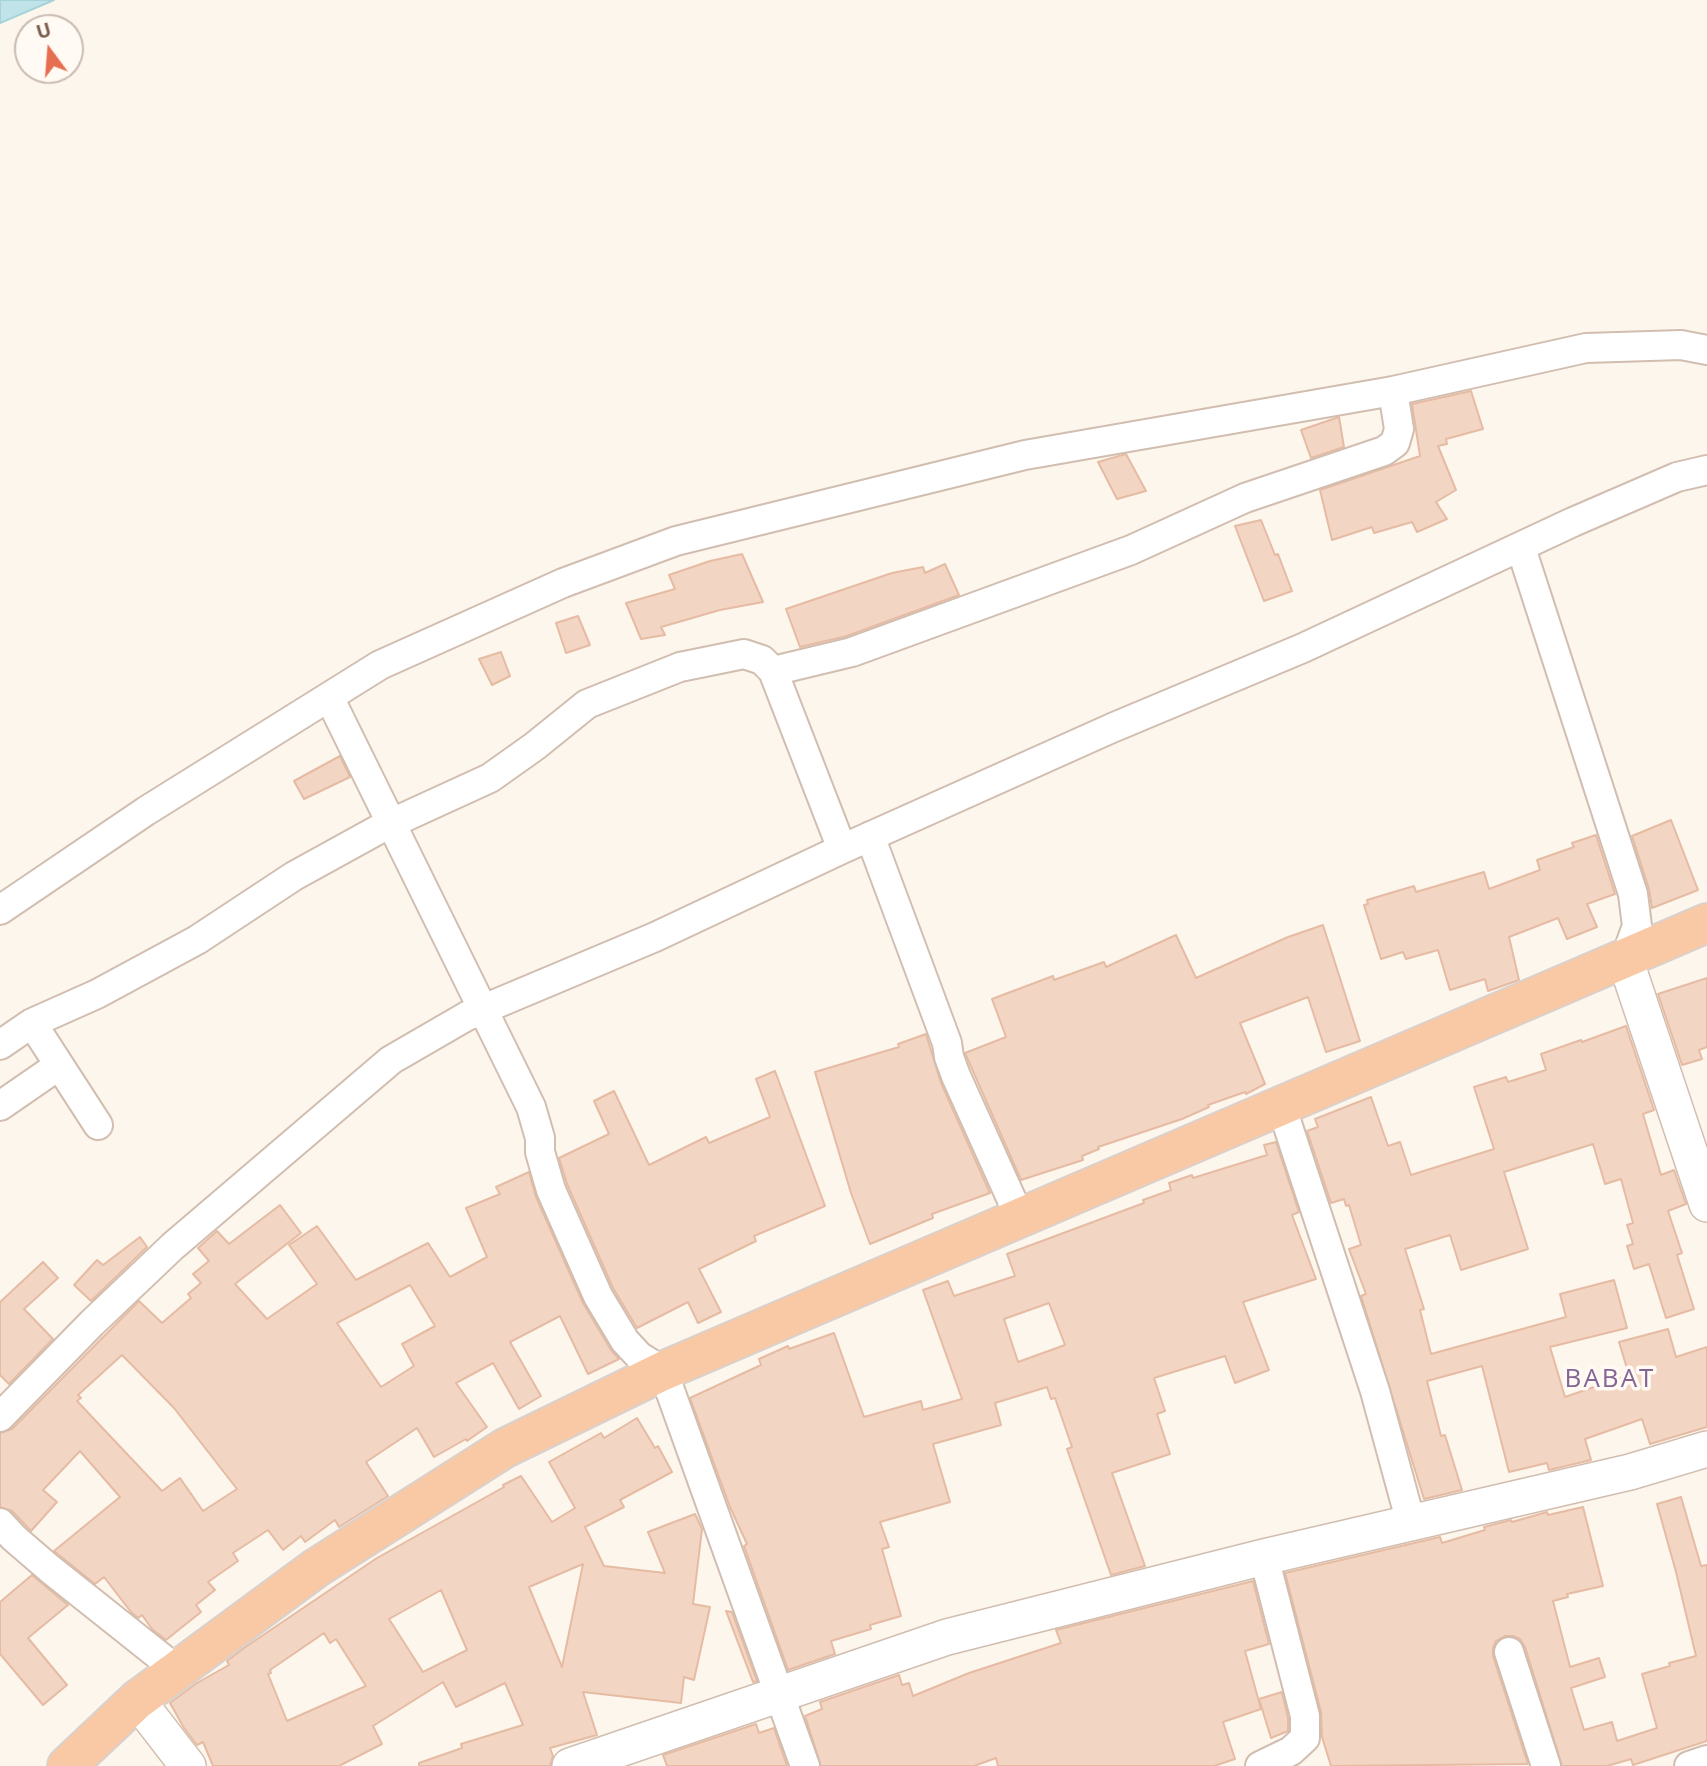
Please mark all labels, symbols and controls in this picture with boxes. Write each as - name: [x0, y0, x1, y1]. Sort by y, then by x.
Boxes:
- north arrow: [14, 14, 84, 84]
- text: U: [33, 16, 54, 45]
- district label: BABAT: [1565, 1364, 1655, 1396]

